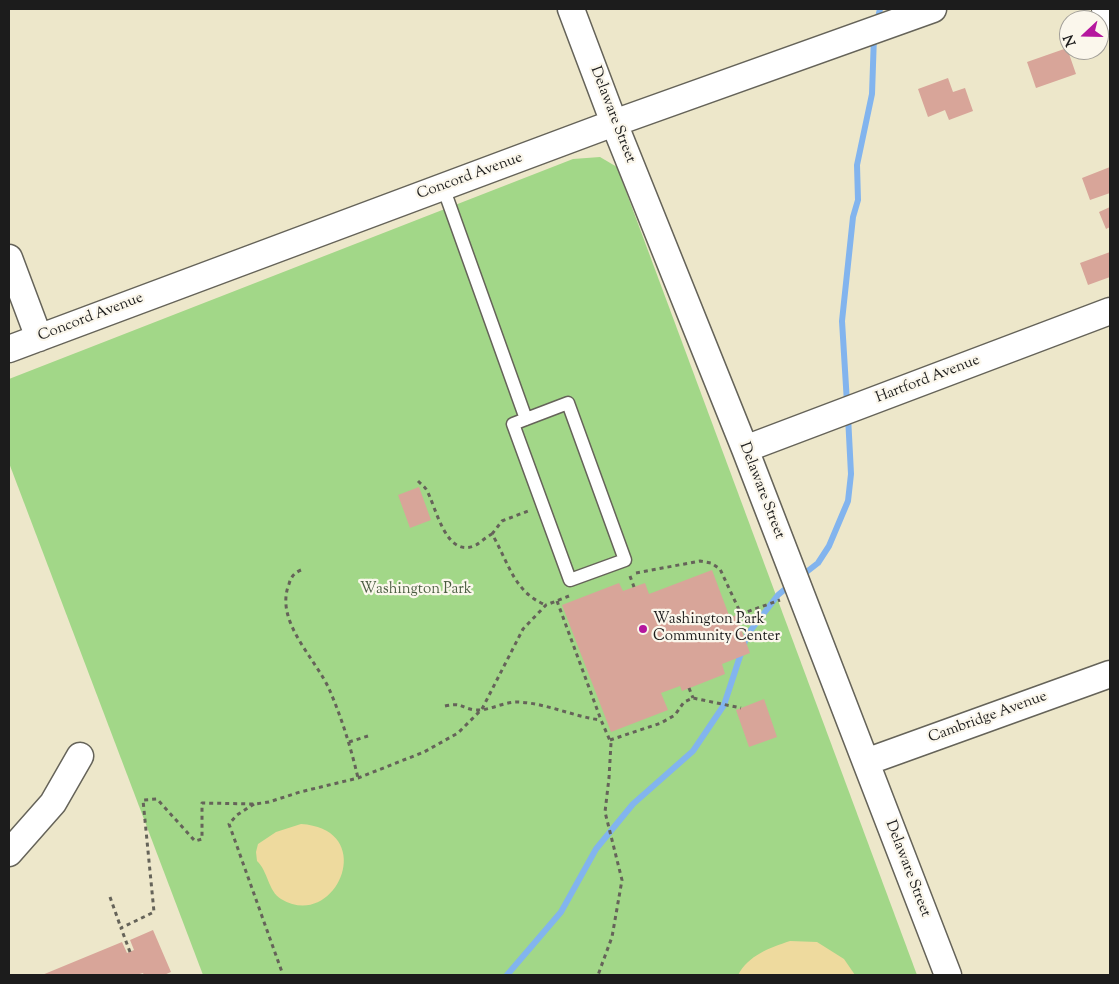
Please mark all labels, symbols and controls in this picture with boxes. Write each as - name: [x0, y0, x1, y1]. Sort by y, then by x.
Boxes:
- north arrow: [1059, 10, 1109, 60]
- text: N: [1060, 31, 1082, 49]
- street label: Delaware Street: [585, 64, 639, 166]
- street label: Concord Avenue: [415, 150, 525, 204]
- street label: Concord Avenue: [36, 290, 146, 346]
- street label: Hartford Avenue: [874, 352, 982, 408]
- street label: Delaware Street: [734, 440, 788, 542]
- park label: Washington Park: [360, 581, 472, 599]
- place label: Washington Park Community Center: [653, 611, 780, 646]
- marker: Washington Park Community Center: [637, 623, 649, 635]
- street label: Cambridge Avenue: [926, 688, 1050, 748]
- street label: Delaware Street: [880, 818, 934, 920]

